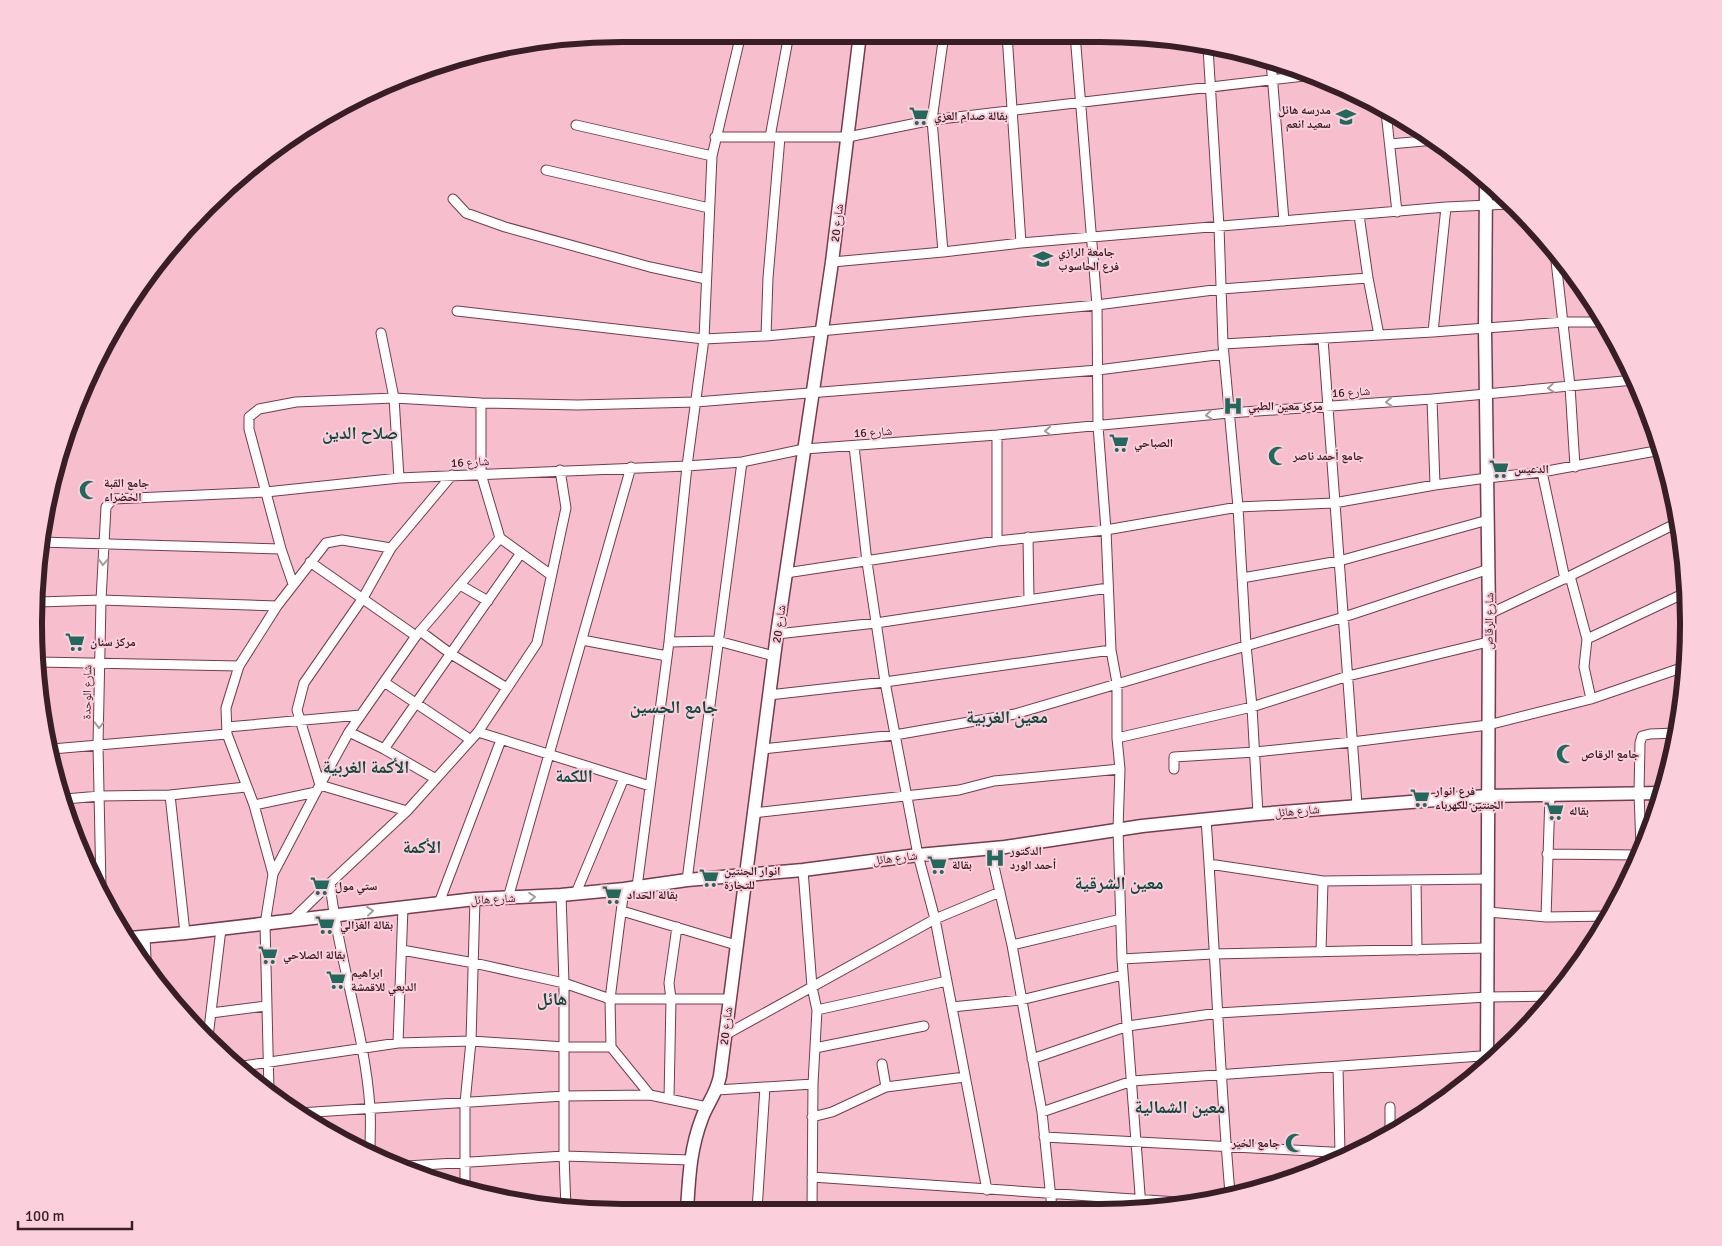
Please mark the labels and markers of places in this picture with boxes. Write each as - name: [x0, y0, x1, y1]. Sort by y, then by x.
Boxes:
- place label: مدرسه هائل سعيد انعم: [1278, 103, 1331, 132]
- supermarket icon: بقالة صدام العزي: [908, 105, 930, 127]
- school or university icon: مدرسه هائل سعيد انعم: [1335, 106, 1357, 128]
- place label: بقالة صدام العزي: [934, 109, 1008, 126]
- place label: جامعة الرازي فرع الحاسوب: [1058, 245, 1119, 274]
- school or university icon: جامعة الرازي فرع الحاسوب: [1032, 248, 1054, 270]
- hospital icon: مركز معين الطبي: [1222, 395, 1244, 417]
- place label: مركز معين الطبي: [1248, 399, 1323, 416]
- supermarket icon: الصباحي: [1108, 432, 1130, 454]
- place label: الصباحي: [1134, 436, 1173, 453]
- mosque icon: جامع أحمد ناصر: [1267, 445, 1289, 467]
- place label: جامع أحمد ناصر: [1292, 449, 1364, 464]
- supermarket icon: الدعيس: [1488, 458, 1510, 480]
- place label: الدعيس: [1514, 462, 1549, 477]
- place label: جامع القبة الخضراء: [104, 476, 150, 505]
- mosque icon: جامع القبة الخضراء: [78, 479, 100, 501]
- supermarket icon: مركز سنان: [64, 631, 86, 653]
- place label: مركز سنان: [90, 635, 136, 650]
- mosque icon: جامع الرقاص: [1555, 743, 1577, 765]
- place label: جامع الرقاص: [1581, 747, 1639, 762]
- place label: فرع انوار الجنتين للكهرباء: [1434, 784, 1504, 813]
- supermarket icon: فرع انوار الجنتين للكهرباء: [1409, 787, 1431, 809]
- supermarket icon: بقاله: [1543, 800, 1565, 822]
- place label: بقاله: [1569, 804, 1589, 819]
- place label: الدكتور أحمد الورد: [1009, 844, 1056, 873]
- hospital icon: الدكتور أحمد الورد: [984, 847, 1006, 869]
- supermarket icon: بقالة: [926, 854, 948, 876]
- place label: بقالة: [952, 858, 972, 873]
- place label: انوار الجنتين للتجارة: [724, 864, 780, 893]
- supermarket icon: انوار الجنتين للتجارة: [698, 867, 720, 889]
- supermarket icon: ستي مول: [309, 875, 331, 897]
- place label: ستي مول: [335, 879, 378, 896]
- supermarket icon: بقالة الحداد: [601, 884, 623, 906]
- place label: بقالة الحداد: [627, 888, 678, 903]
- supermarket icon: بقالة الغزالي: [314, 914, 336, 936]
- place label: بقالة الغزالي: [340, 918, 393, 935]
- supermarket icon: بقالة الصلاحي: [257, 944, 279, 966]
- place label: بقالة الصلاحي: [283, 948, 345, 965]
- place label: ابراهيم الدبعي للاقمشة: [351, 966, 417, 997]
- supermarket icon: ابراهيم الدبعي للاقمشة: [325, 969, 347, 991]
- mosque icon: جامع الخير: [1284, 1132, 1306, 1154]
- place label: جامع الخير: [1231, 1136, 1280, 1151]

